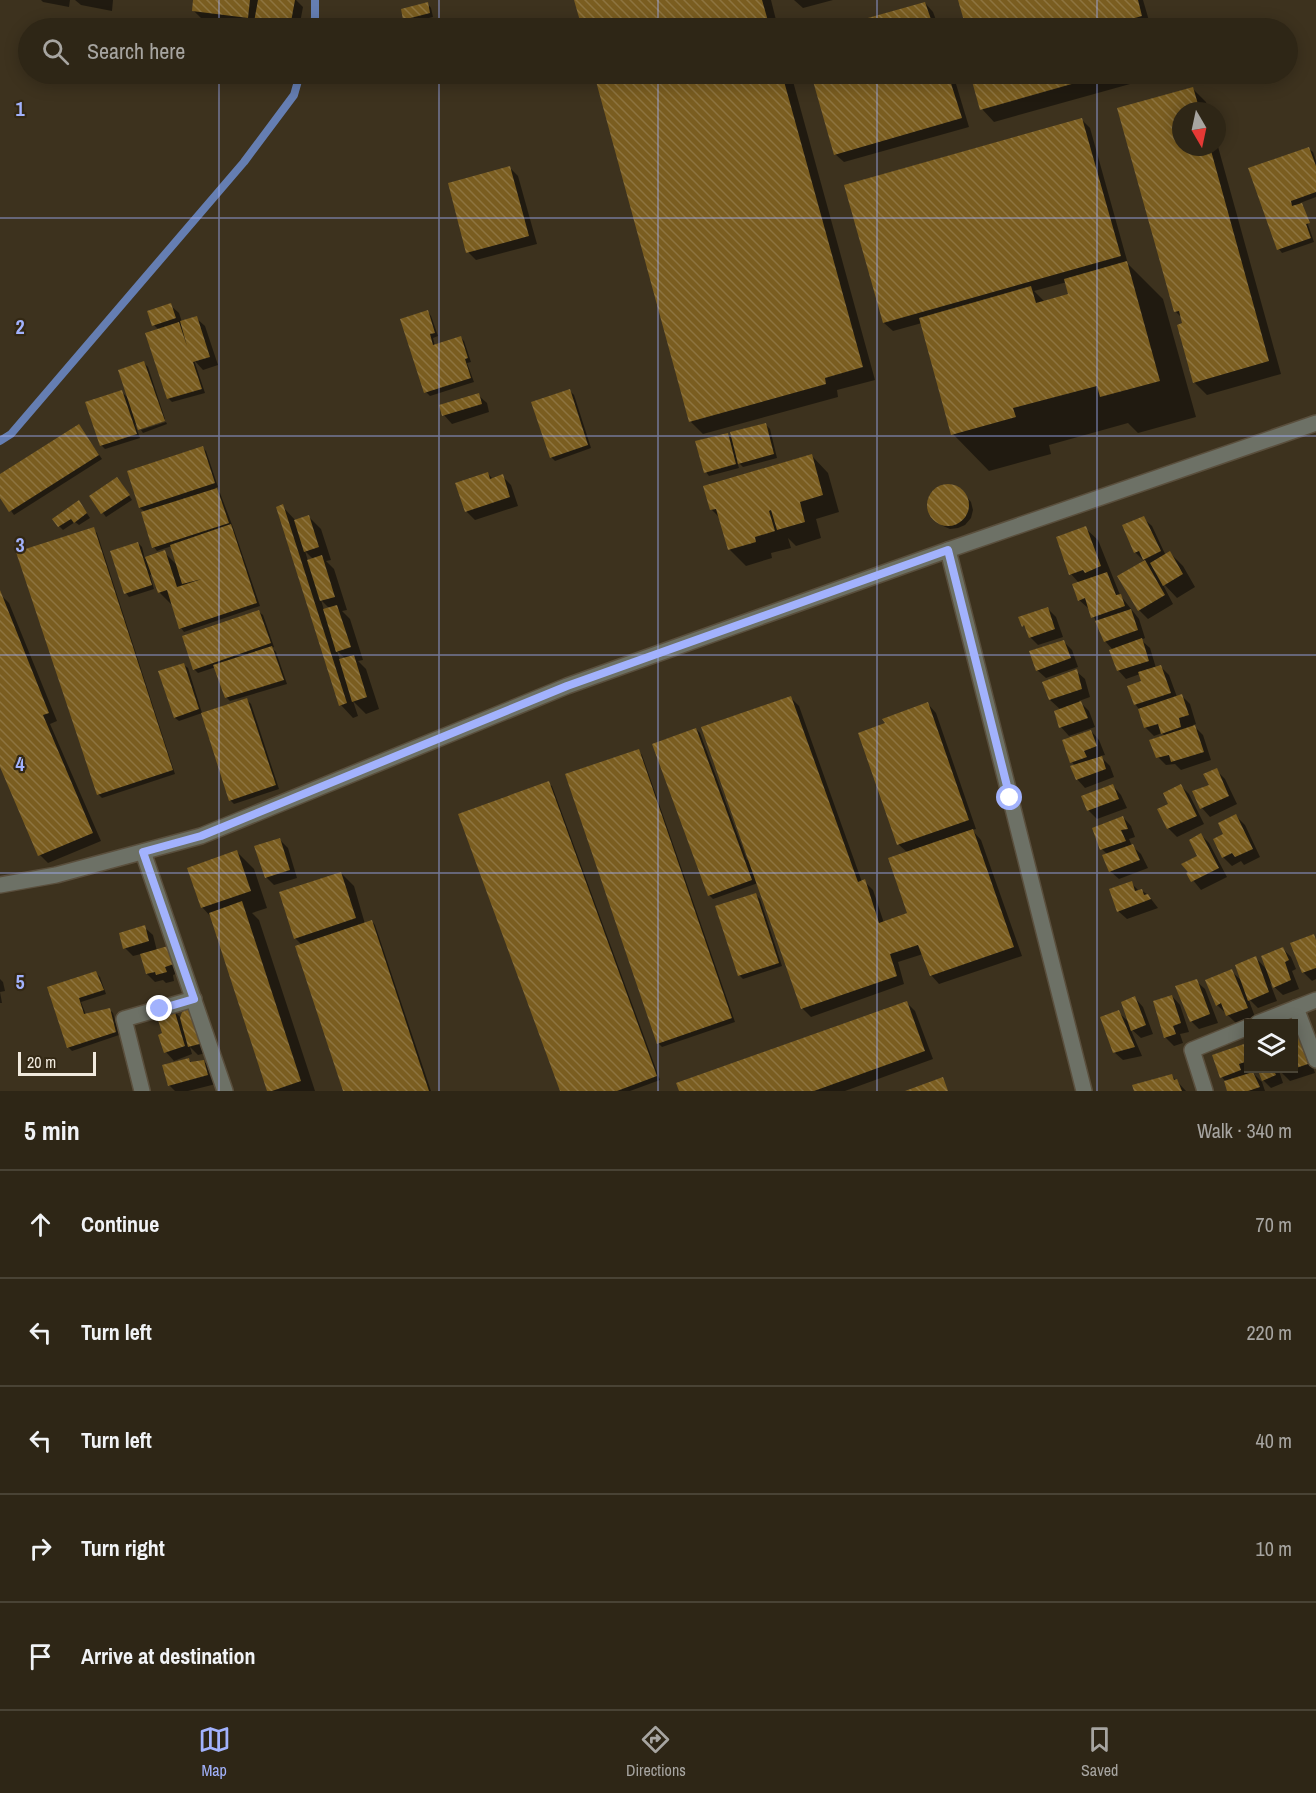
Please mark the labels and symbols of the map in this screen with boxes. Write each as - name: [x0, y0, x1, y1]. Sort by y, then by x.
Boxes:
- text: 1: [15, 95, 25, 122]
- north arrow: [1172, 102, 1226, 156]
- text: 2: [15, 313, 25, 340]
- text: 3: [15, 531, 25, 558]
- text: 4: [15, 750, 25, 777]
- route start: [996, 784, 1022, 810]
- text: 5: [15, 968, 25, 995]
- route end: [146, 995, 172, 1021]
- scale bar: [18, 1049, 96, 1076]

